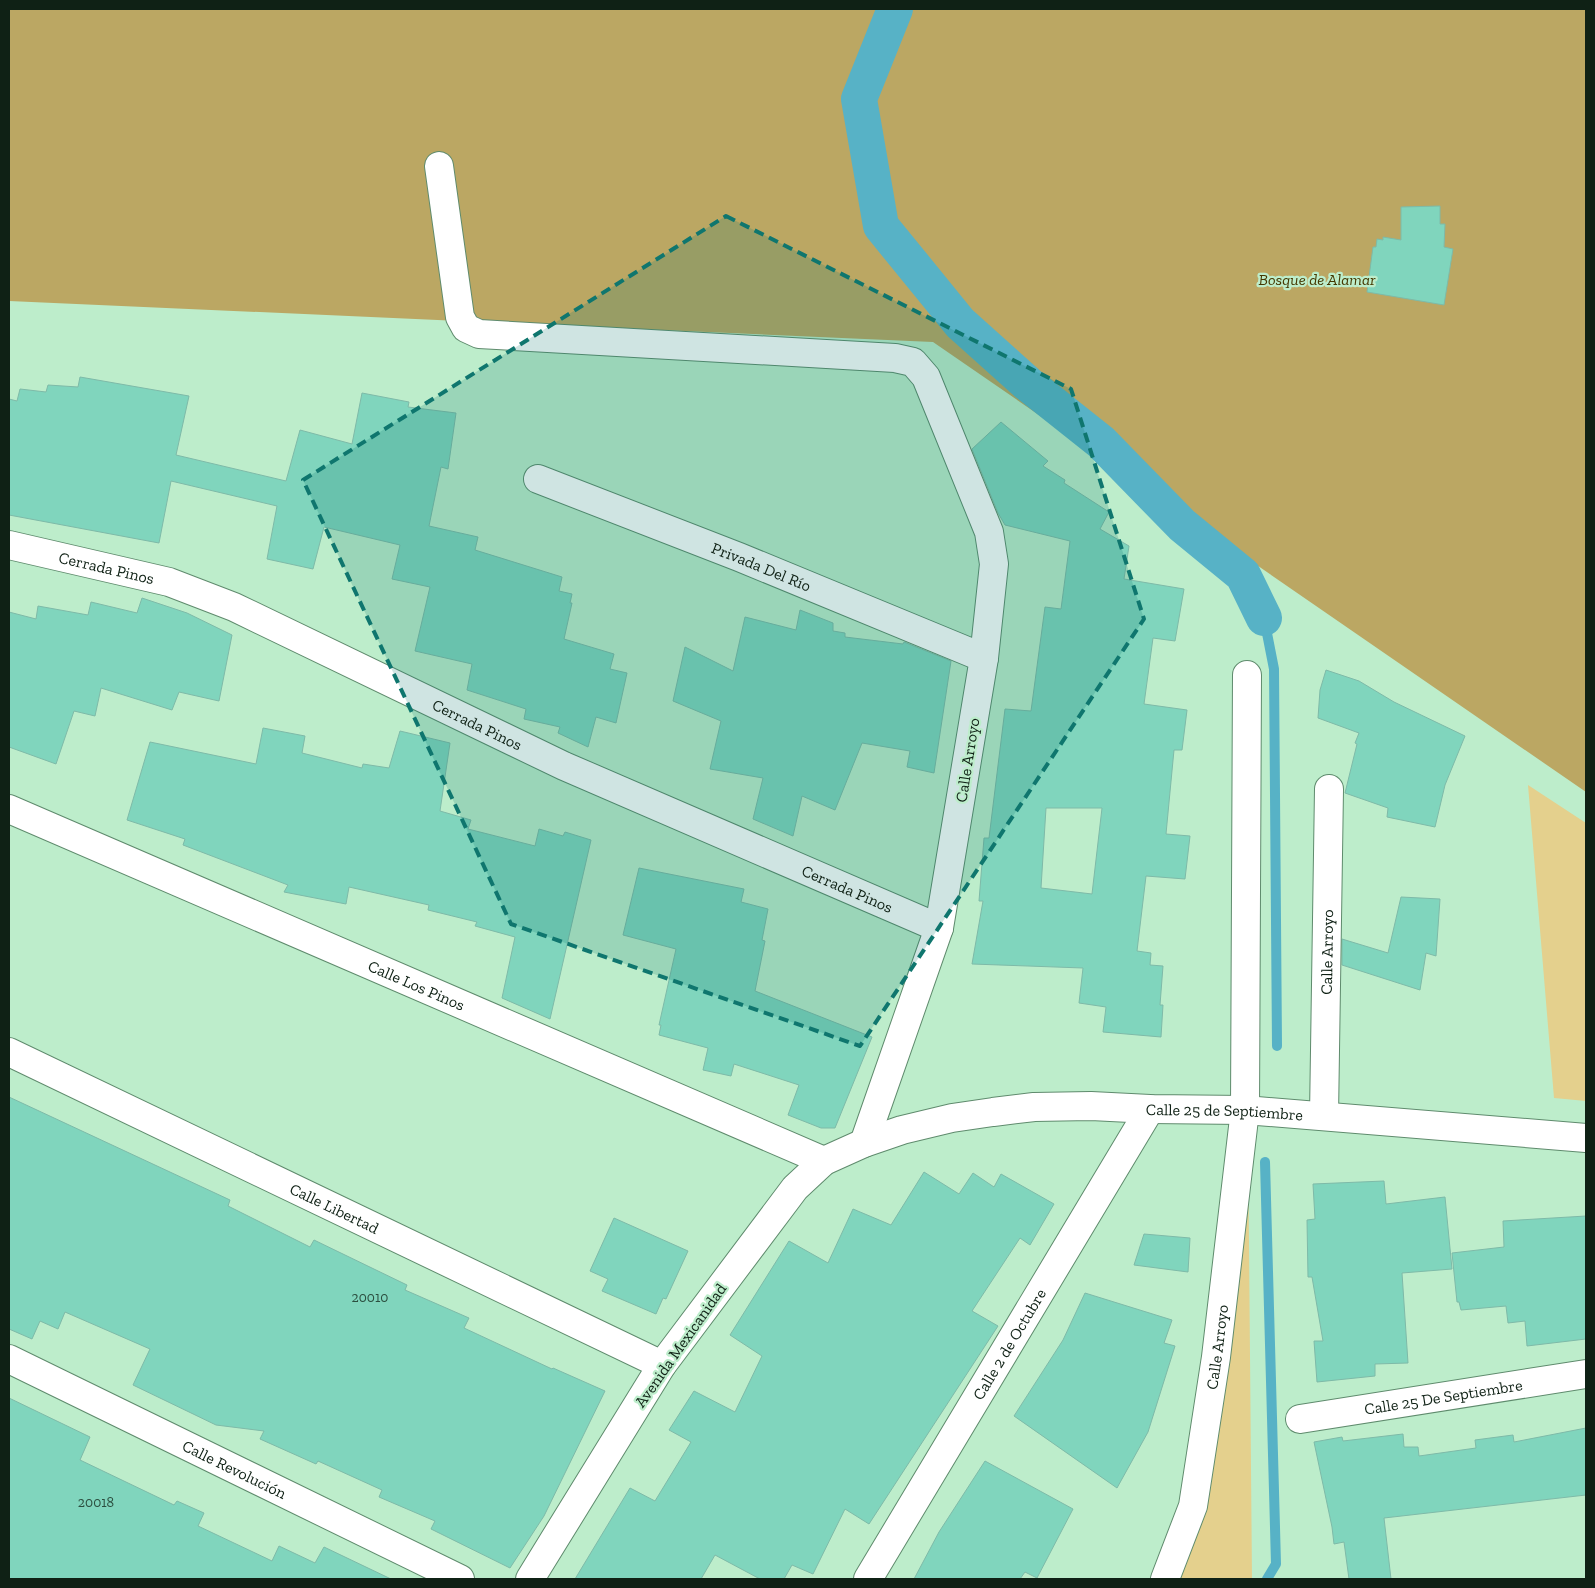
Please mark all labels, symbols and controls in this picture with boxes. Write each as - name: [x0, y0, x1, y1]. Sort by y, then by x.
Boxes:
- park label: Bosque de Alamar: [1258, 270, 1376, 289]
- street label: Privada Del Río: [709, 538, 814, 596]
- street label: Cerrada Pinos: [57, 548, 156, 588]
- street label: Cerrada Pinos: [429, 695, 525, 754]
- street label: Calle Arroyo: [951, 717, 984, 804]
- street label: Cerrada Pinos: [799, 861, 896, 917]
- street label: Calle Arroyo: [1317, 909, 1337, 995]
- street label: Calle Los Pinos: [365, 956, 468, 1015]
- street label: Calle 25 de Septiembre: [1146, 1100, 1304, 1125]
- street label: Calle Libertad: [287, 1179, 382, 1238]
- street label: Avenida Mexicanidad: [631, 1280, 730, 1411]
- street label: Calle 2 de Octubre: [969, 1285, 1050, 1403]
- house number: 20010: [352, 1289, 388, 1306]
- street label: Calle Arroyo: [1202, 1304, 1232, 1391]
- street label: Calle 25 De Septiembre: [1363, 1375, 1524, 1419]
- street label: Calle Revolución: [179, 1436, 290, 1503]
- house number: 20018: [78, 1494, 114, 1511]

